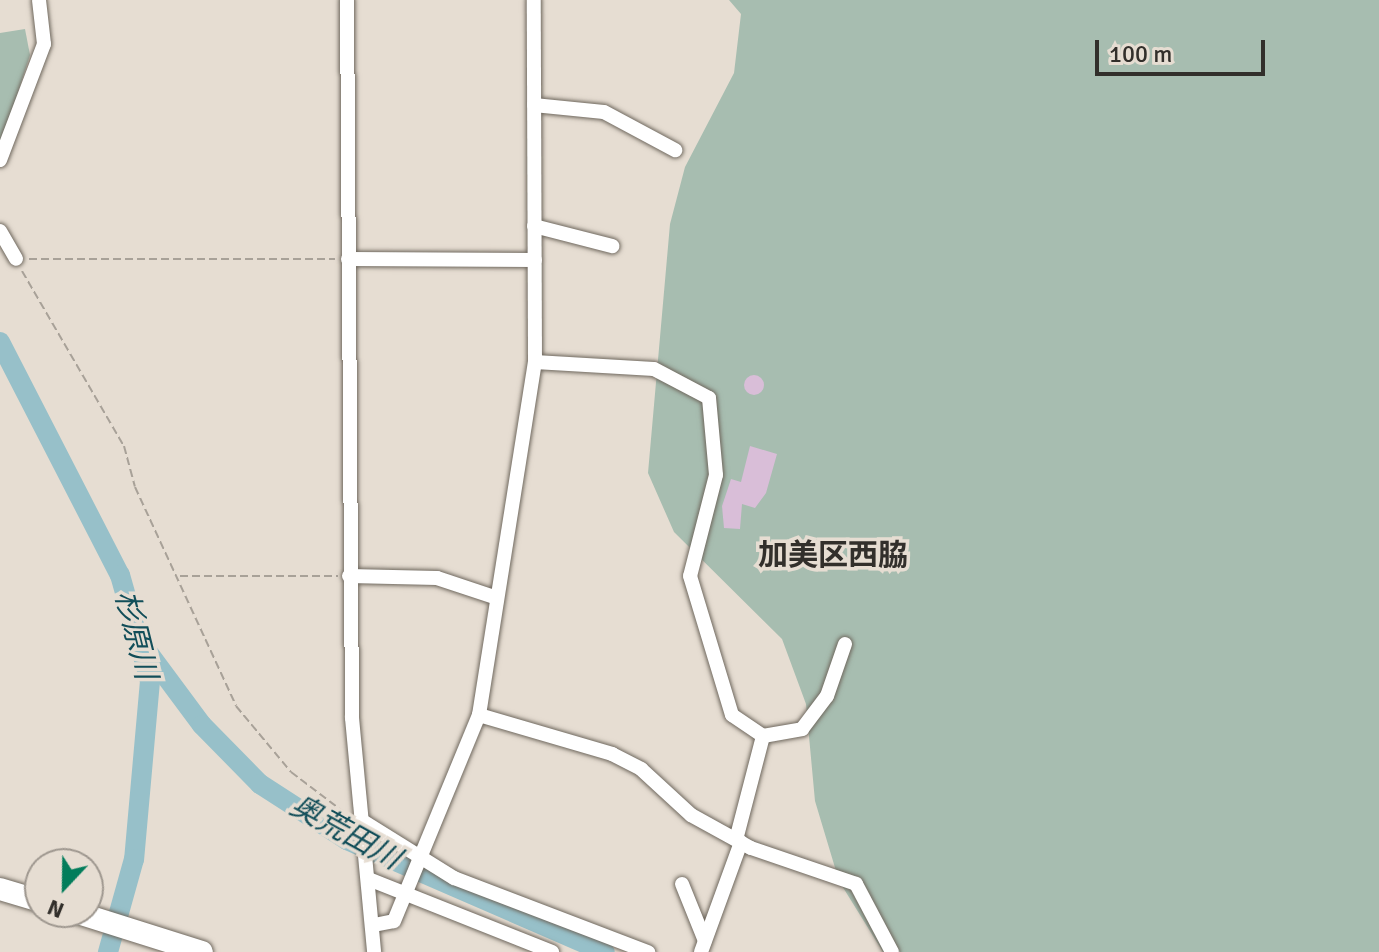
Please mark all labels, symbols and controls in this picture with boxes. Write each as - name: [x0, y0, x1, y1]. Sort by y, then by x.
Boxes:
- scale bar: [1099, 24, 1269, 74]
- text: 100 m: [1109, 39, 1172, 69]
- district label: 加美区西脇: [758, 538, 908, 574]
- water label: 杉原川: [107, 587, 163, 683]
- water label: 奥荒田川: [284, 788, 406, 878]
- north arrow: [24, 848, 104, 928]
- text: N: [43, 893, 68, 924]

